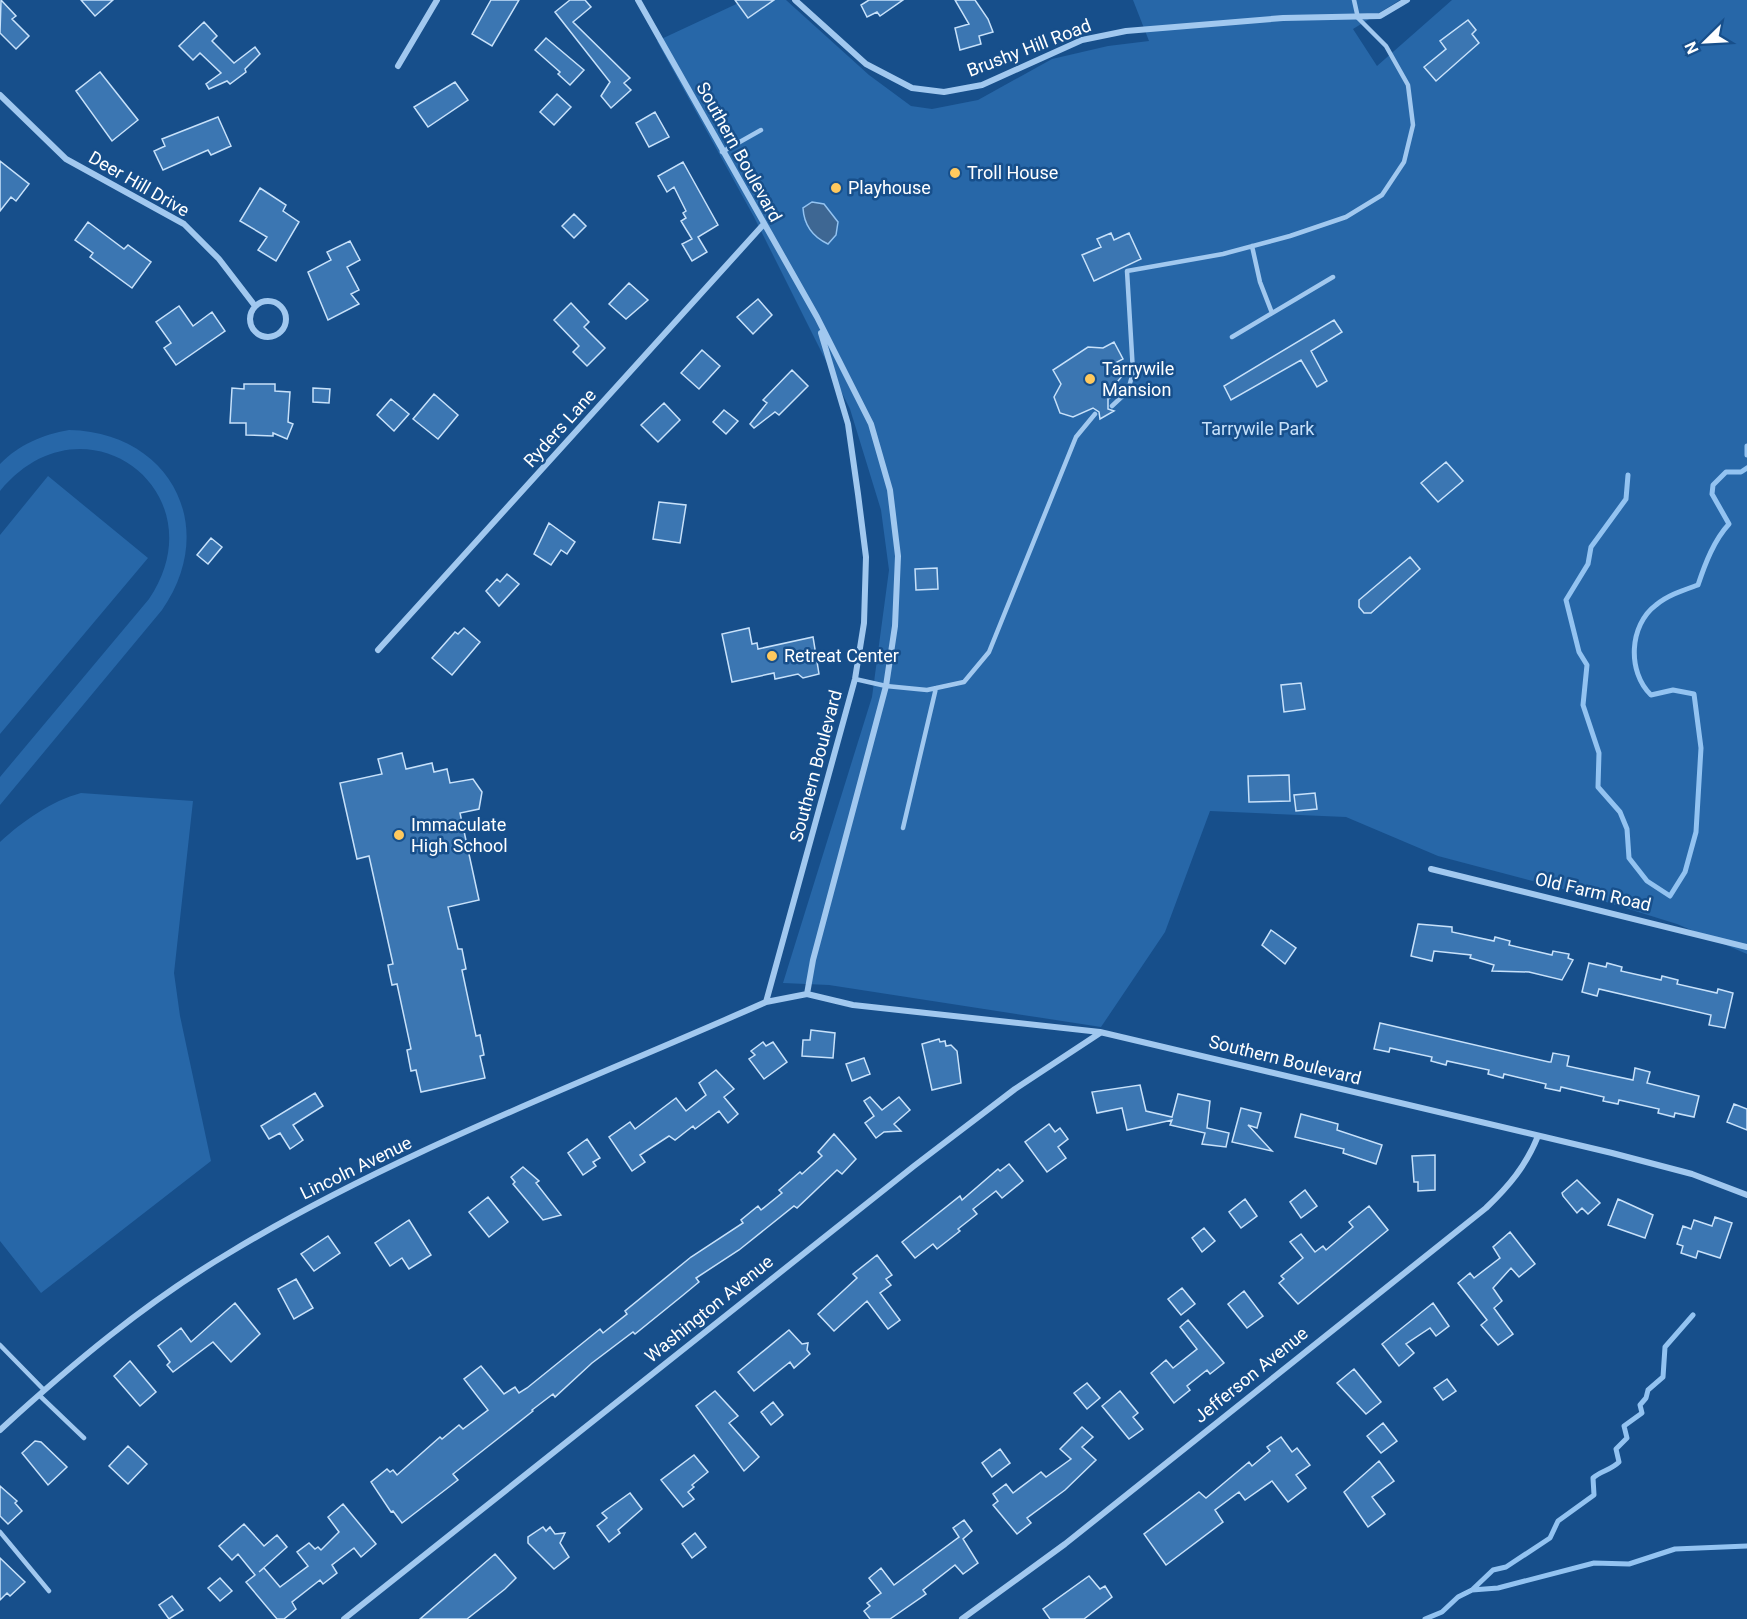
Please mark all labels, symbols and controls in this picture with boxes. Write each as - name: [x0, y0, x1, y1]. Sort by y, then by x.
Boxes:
- north arrow: [1675, 12, 1735, 72]
- street label: Brushy Hill Road: [964, 14, 1094, 81]
- text: N: [1681, 39, 1703, 57]
- street label: Southern Boulevard: [692, 78, 787, 225]
- street label: Deer Hill Drive: [85, 146, 193, 221]
- place label: Troll House: [967, 162, 1058, 183]
- marker: Troll House: [948, 166, 962, 180]
- place label: Playhouse: [848, 177, 931, 198]
- marker: Playhouse: [829, 181, 843, 195]
- place label: Tarrywile Mansion: [1102, 358, 1174, 400]
- marker: Tarrywile Mansion: [1083, 372, 1097, 386]
- street label: Ryders Lane: [519, 384, 600, 471]
- park label: Tarrywile Park: [1202, 418, 1315, 439]
- place label: Retreat Center: [784, 645, 899, 666]
- marker: Retreat Center: [765, 649, 779, 663]
- street label: Southern Boulevard: [785, 688, 846, 844]
- place label: Immaculate High School: [411, 814, 508, 856]
- marker: Immaculate High School: [392, 828, 406, 842]
- street label: Old Farm Road: [1533, 868, 1653, 915]
- street label: Southern Boulevard: [1207, 1030, 1364, 1089]
- street label: Lincoln Avenue: [297, 1132, 415, 1204]
- street label: Washington Avenue: [641, 1251, 777, 1367]
- street label: Jefferson Avenue: [1190, 1322, 1312, 1427]

